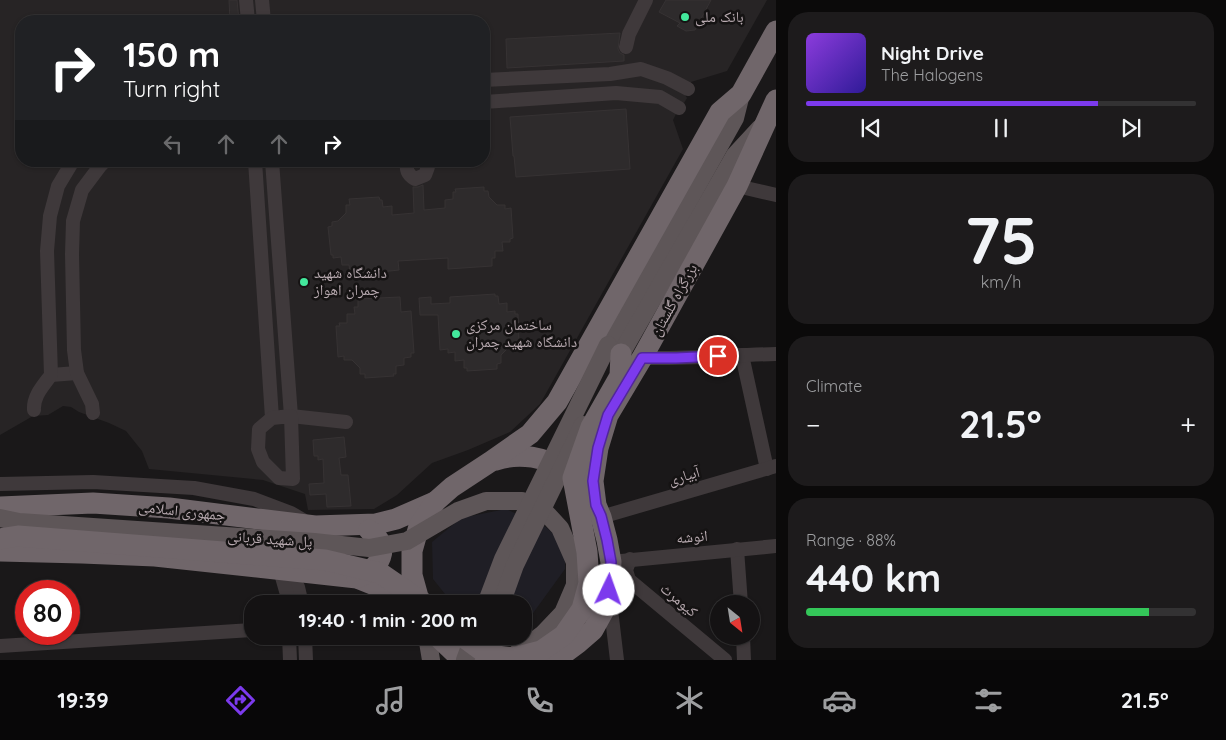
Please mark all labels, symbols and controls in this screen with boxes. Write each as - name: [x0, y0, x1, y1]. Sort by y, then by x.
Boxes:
- place label: بانک ملی: [695, 7, 744, 27]
- marker: بانک ملی: [679, 11, 691, 23]
- text: 150 m: [123, 32, 220, 76]
- icon: right: [40, 35, 105, 100]
- text: Night Drive: [881, 41, 984, 65]
- text: The Halogens: [881, 65, 983, 85]
- text: Turn right: [123, 75, 220, 103]
- icon: previous: [857, 114, 885, 142]
- icon: pause: [987, 114, 1015, 142]
- icon: next: [1117, 114, 1145, 142]
- icon: left: [159, 130, 187, 158]
- icon: ahead: [212, 130, 240, 158]
- icon: ahead: [265, 130, 293, 158]
- icon: right: [318, 130, 346, 158]
- text: 75: [964, 199, 1038, 280]
- street label: بزرگراه گلستان: [646, 260, 702, 340]
- place label: دانشگاه شهید چمران اهواز: [313, 263, 387, 300]
- text: km/h: [981, 272, 1021, 292]
- marker: دانشگاه شهید چمران اهواز: [298, 276, 310, 288]
- place label: ساختمان مرکزی دانشگاه شهید چمران: [466, 315, 577, 352]
- marker: ساختمان مرکزی دانشگاه شهید چمران: [450, 328, 462, 340]
- pin: [697, 335, 739, 377]
- icon: arrive: [704, 342, 732, 370]
- text: Climate: [806, 376, 862, 396]
- text: 21.5°: [959, 400, 1042, 448]
- text: −: [806, 407, 821, 442]
- text: +: [1180, 407, 1196, 442]
- street label: آبیاری: [666, 462, 703, 490]
- street label: جمهوری اسلامی: [138, 496, 227, 526]
- street label: پل شهید قربانی: [227, 526, 313, 552]
- street label: انوشه: [676, 526, 708, 547]
- text: Range · 88%: [806, 530, 896, 550]
- text: 440 km: [806, 554, 941, 602]
- position arrow: [582, 563, 634, 615]
- street label: کیومرث: [657, 578, 702, 621]
- speed limit sign: 80: [15, 580, 80, 645]
- north arrow: [710, 595, 760, 645]
- map controls: [710, 595, 760, 645]
- text: 19:40 · 1 min · 200 m: [299, 608, 477, 632]
- icon: directions: [223, 683, 258, 718]
- icon: music: [373, 683, 408, 718]
- icon: phone: [522, 683, 557, 718]
- icon: climate: [672, 683, 707, 718]
- icon: car: [822, 683, 857, 718]
- icon: filters: [971, 683, 1006, 718]
- text: 19:39: [57, 686, 109, 714]
- text: 21.5°: [1121, 686, 1169, 714]

